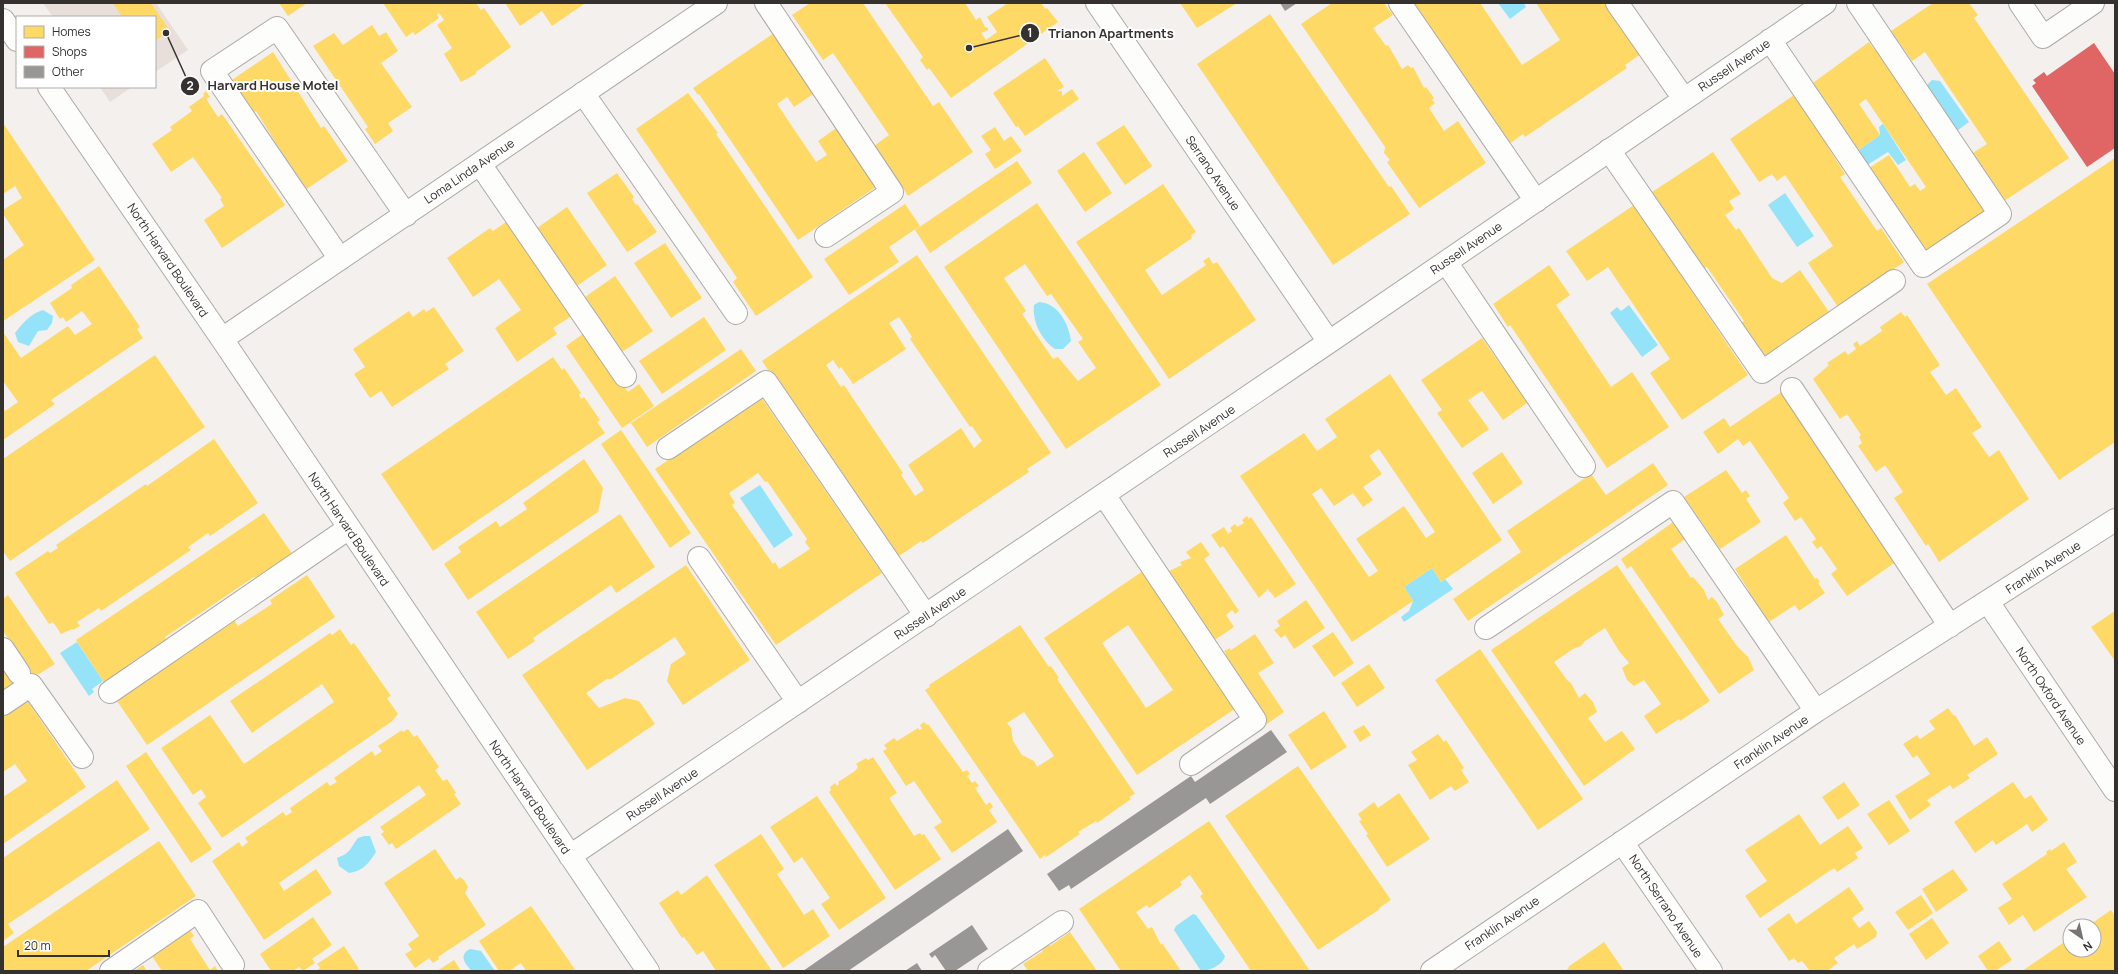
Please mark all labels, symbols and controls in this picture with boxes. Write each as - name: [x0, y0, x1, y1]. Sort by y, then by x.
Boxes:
- legend: [16, 16, 156, 88]
- callout: Trianon Apartments: [1020, 21, 1182, 46]
- text: Homes: [52, 23, 91, 40]
- text: 1: [1027, 24, 1033, 41]
- text: Trianon Apartments: [1048, 24, 1174, 42]
- street label: Russell Avenue: [1695, 35, 1773, 95]
- text: Shops: [52, 43, 87, 60]
- text: Other: [52, 63, 85, 80]
- callout: Harvard House Motel: [180, 73, 347, 98]
- text: Harvard House Motel: [208, 76, 338, 94]
- text: 2: [186, 77, 194, 94]
- street label: Serrano Avenue: [1182, 132, 1244, 214]
- street label: Loma Linda Avenue: [420, 134, 518, 208]
- street label: North Harvard Boulevard: [123, 200, 213, 320]
- street label: Russell Avenue: [1427, 218, 1505, 278]
- street label: Russell Avenue: [1160, 401, 1238, 461]
- street label: North Harvard Boulevard: [304, 469, 394, 589]
- street label: Franklin Avenue: [2002, 536, 2084, 598]
- street label: Russell Avenue: [891, 583, 969, 643]
- street label: North Oxford Avenue: [2012, 644, 2090, 748]
- street label: Franklin Avenue: [1731, 711, 1811, 773]
- street label: North Harvard Boulevard: [485, 737, 575, 857]
- street label: Russell Avenue: [623, 764, 701, 824]
- street label: North Serrano Avenue: [1625, 851, 1707, 961]
- street label: Franklin Avenue: [1462, 892, 1542, 954]
- north arrow: [2062, 918, 2102, 958]
- scale bar: [18, 932, 109, 958]
- text: 20 m: [24, 937, 51, 954]
- text: N: [2080, 938, 2095, 955]

